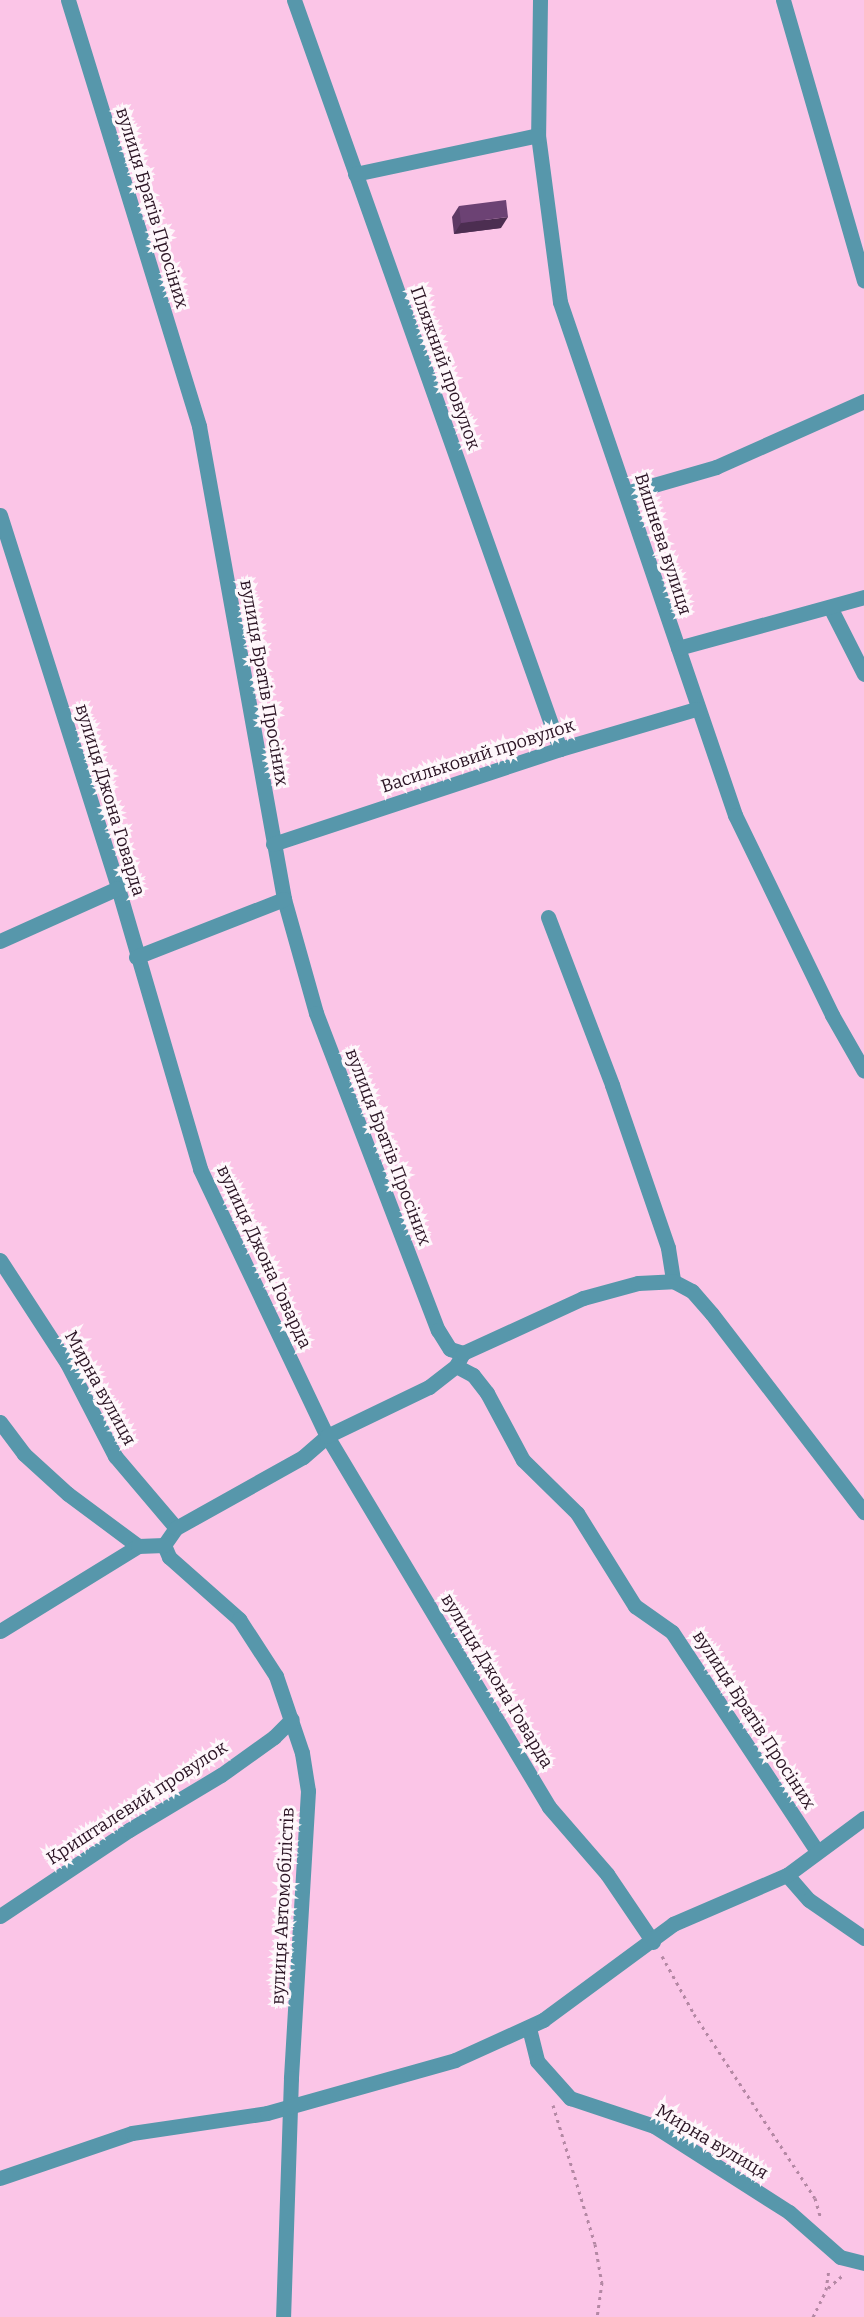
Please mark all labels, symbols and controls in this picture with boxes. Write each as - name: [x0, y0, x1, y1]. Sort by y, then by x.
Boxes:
- street label: вулиця Братів Просіних: [111, 105, 193, 311]
- street label: Пляжний провулок: [405, 283, 485, 453]
- street label: Вишнева вулиця: [630, 470, 696, 618]
- street label: вулиця Братів Просіних: [235, 578, 293, 788]
- street label: вулиця Джона Говарда: [70, 701, 150, 899]
- street label: Васильковий провулок: [378, 714, 578, 798]
- street label: вулиця Братів Просіних: [340, 1046, 436, 1248]
- street label: вулиця Джона Говарда: [212, 1162, 316, 1352]
- street label: Мирна вулиця: [60, 1327, 140, 1449]
- street label: вулиця Джона Говарда: [436, 1590, 558, 1772]
- street label: вулиця Братів Просіних: [688, 1627, 820, 1813]
- street label: Кришталевий провулок: [43, 1737, 231, 1869]
- street label: вулиця Автомобілістів: [267, 1807, 299, 2005]
- street label: Мирна вулиця: [652, 2100, 772, 2184]

